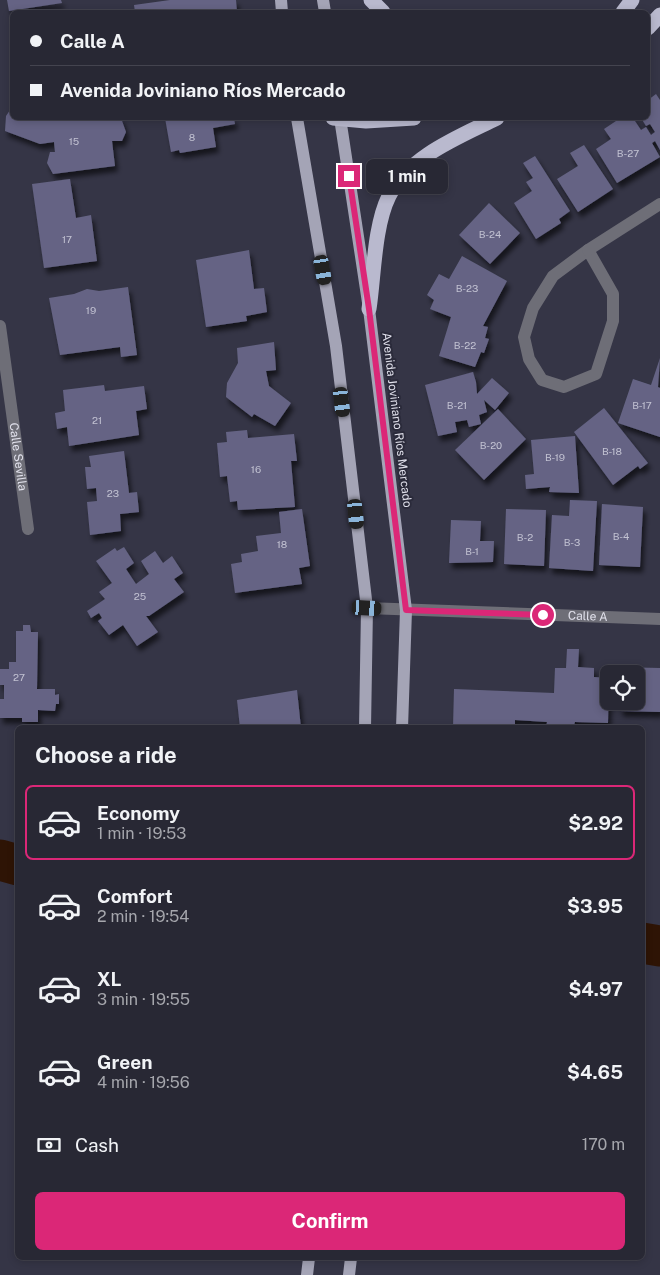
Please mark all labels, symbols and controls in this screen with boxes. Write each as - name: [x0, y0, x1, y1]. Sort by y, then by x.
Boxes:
- text: Calle A: [60, 30, 125, 52]
- text: Avenida Joviniano Ríos Mercado: [60, 79, 346, 101]
- house number: 8: [189, 131, 195, 143]
- house number: 15: [69, 135, 79, 147]
- house number: B-27: [617, 147, 639, 159]
- callout: 1 min: [366, 158, 449, 194]
- route end: [338, 165, 360, 187]
- text: 1 min: [388, 167, 426, 186]
- house number: B-24: [479, 228, 501, 240]
- house number: 17: [62, 233, 72, 245]
- car: [313, 254, 332, 286]
- house number: B-23: [456, 282, 478, 294]
- house number: 19: [86, 304, 96, 316]
- street label: Avenida Joviniano Ríos Mercado: [379, 332, 415, 509]
- house number: B-22: [454, 339, 476, 351]
- car: [332, 386, 351, 418]
- house number: B-21: [447, 399, 467, 411]
- house number: B-17: [632, 399, 652, 411]
- house number: 21: [92, 414, 102, 426]
- street label: Calle Sevilla: [6, 422, 30, 492]
- house number: B-20: [480, 439, 502, 451]
- house number: B-18: [602, 445, 622, 457]
- house number: B-19: [545, 451, 565, 463]
- house number: 16: [251, 463, 261, 475]
- house number: 23: [107, 487, 119, 499]
- car: [346, 498, 365, 530]
- house number: B-4: [613, 530, 629, 542]
- house number: B-2: [517, 531, 533, 543]
- house number: B-3: [564, 536, 580, 548]
- house number: 18: [277, 538, 287, 550]
- house number: B-1: [465, 545, 479, 557]
- house number: 25: [134, 590, 146, 602]
- car: [351, 600, 382, 616]
- route start: [532, 604, 554, 626]
- street label: Calle A: [568, 609, 608, 624]
- map controls: [600, 665, 645, 710]
- button: locate: [600, 665, 645, 710]
- house number: 27: [13, 671, 25, 683]
- text: Choose a ride: [35, 742, 177, 768]
- icon: car: [37, 800, 82, 845]
- text: Economy: [97, 802, 180, 824]
- text: $2.92: [568, 812, 623, 834]
- text: 1 min · 19:53: [97, 824, 186, 843]
- icon: car: [37, 883, 82, 928]
- text: Comfort: [97, 885, 173, 907]
- text: $3.95: [567, 895, 623, 917]
- text: 2 min · 19:54: [97, 907, 189, 926]
- icon: car: [37, 966, 82, 1011]
- text: XL: [97, 968, 122, 990]
- text: $4.97: [568, 978, 623, 1000]
- text: 3 min · 19:55: [97, 990, 190, 1009]
- icon: car: [37, 1049, 82, 1094]
- text: Green: [97, 1051, 152, 1073]
- text: $4.65: [567, 1061, 623, 1083]
- text: 4 min · 19:56: [97, 1073, 190, 1092]
- icon: cash: [35, 1131, 63, 1159]
- text: Cash: [75, 1134, 119, 1156]
- text: 170 m: [582, 1135, 625, 1154]
- button: Confirm: [35, 1192, 625, 1250]

